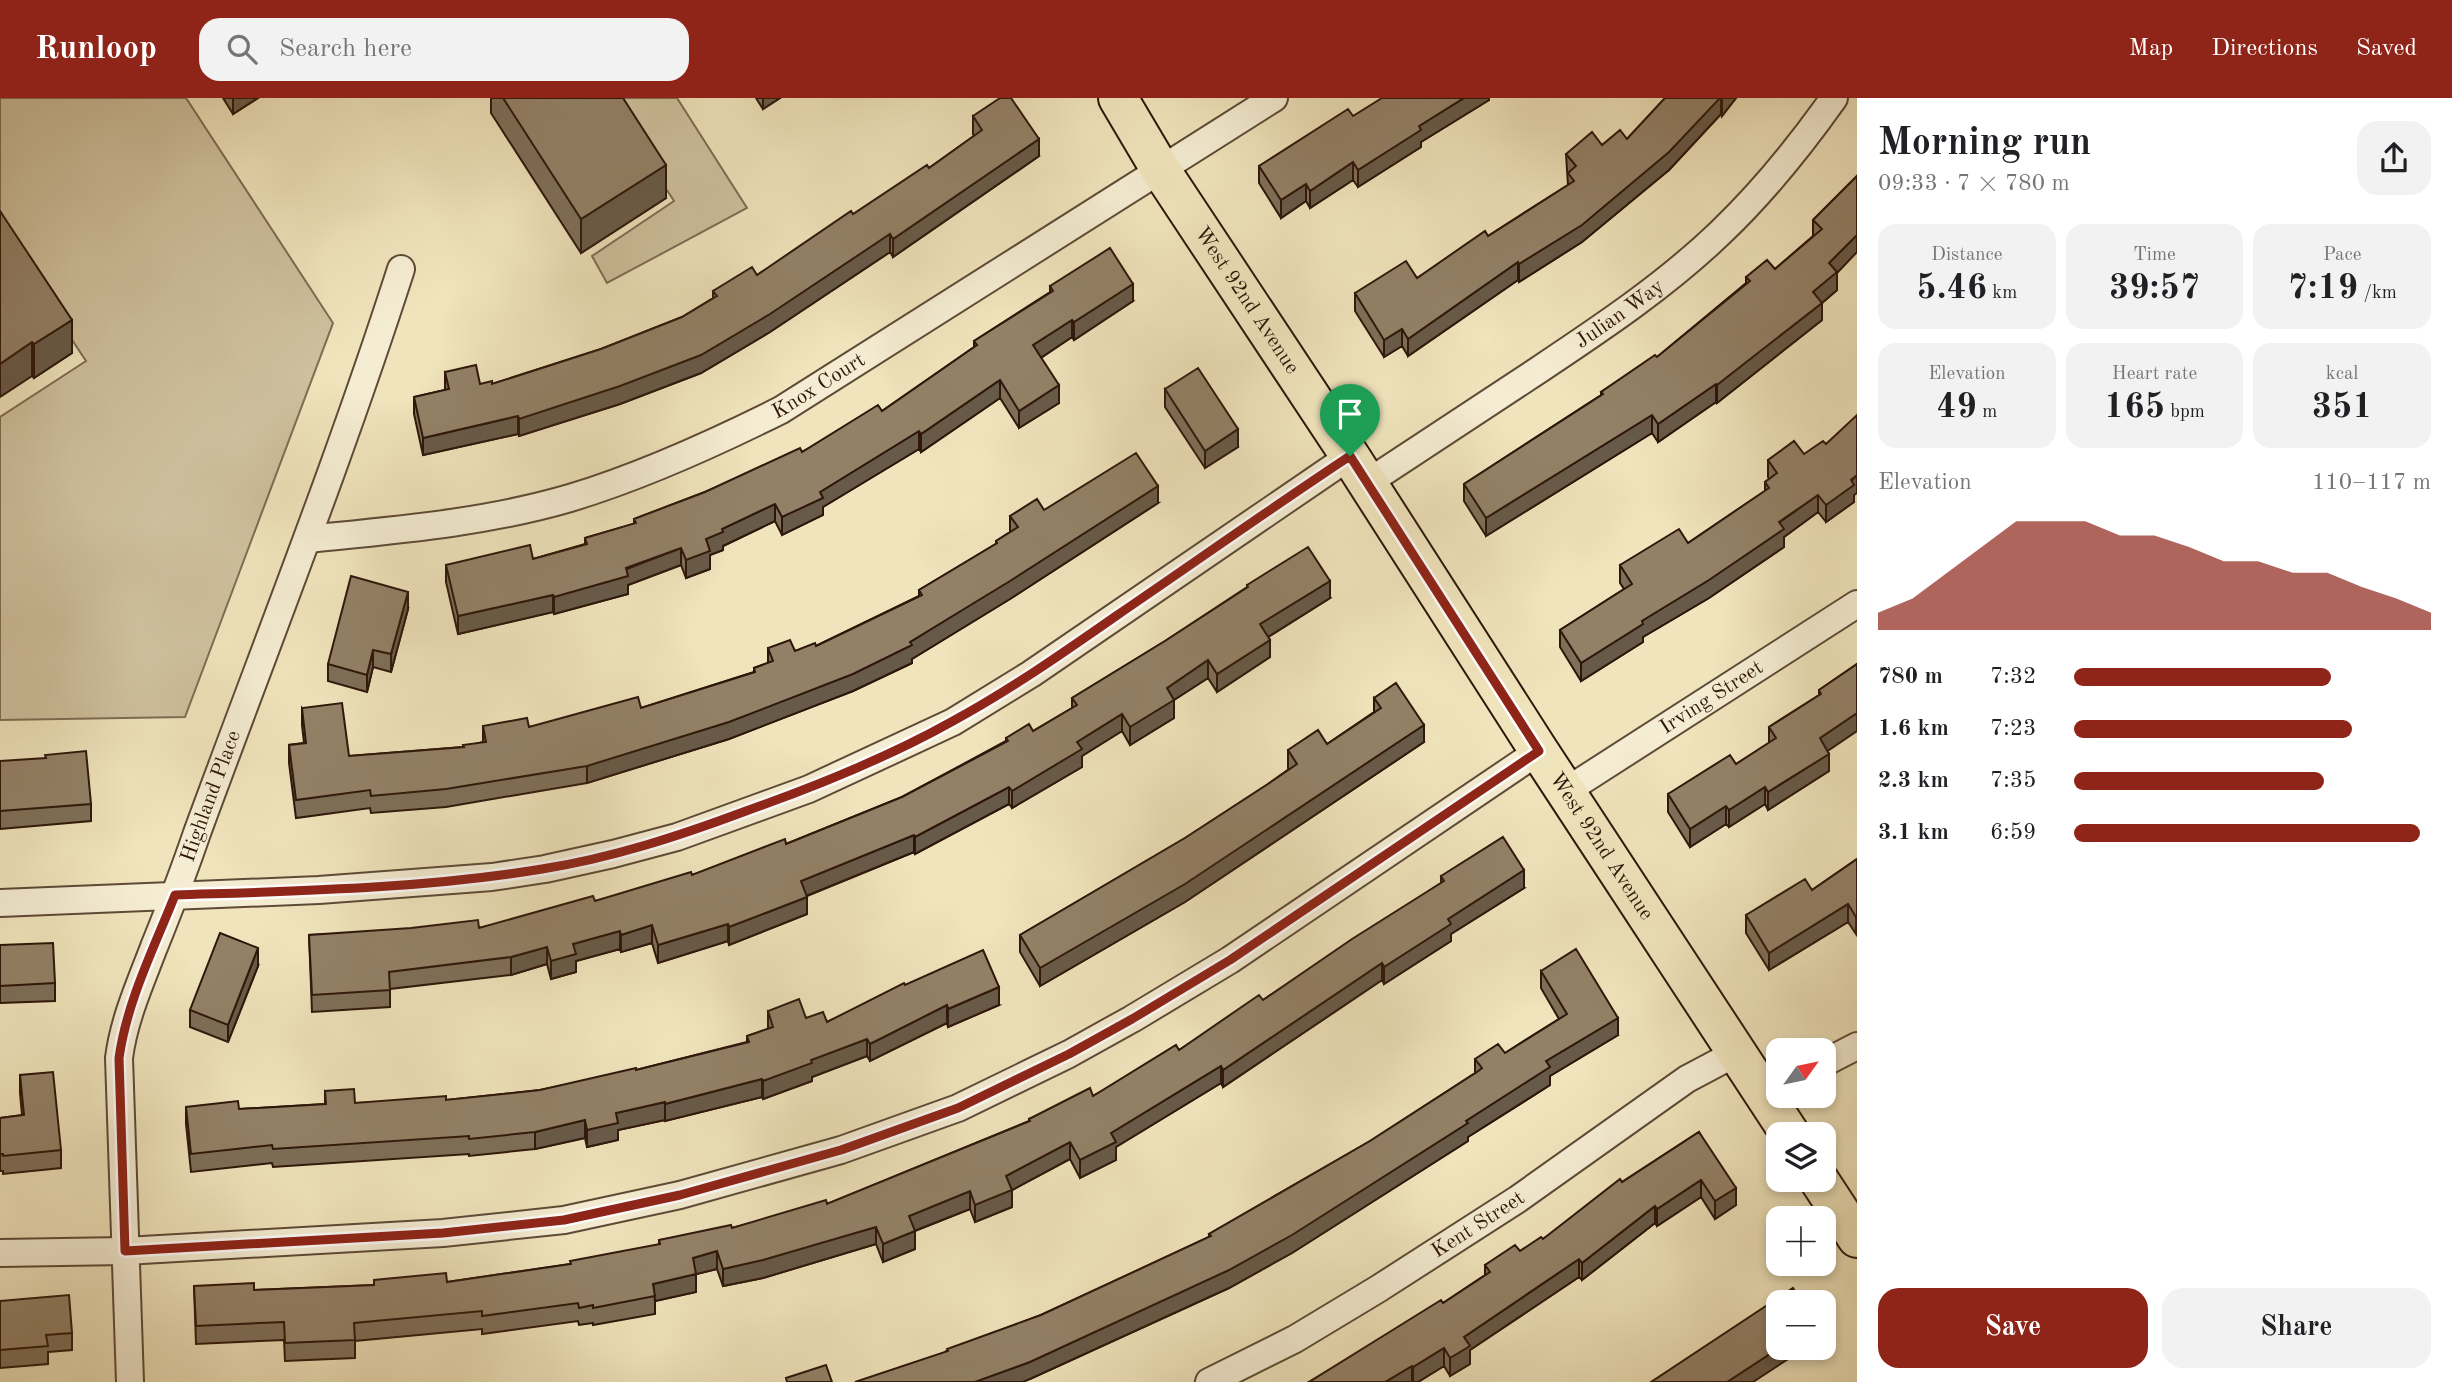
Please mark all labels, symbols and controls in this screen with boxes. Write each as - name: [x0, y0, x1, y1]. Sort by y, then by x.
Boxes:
- search box: [199, 18, 689, 81]
- icon: search: [223, 30, 261, 68]
- text: Runloop: [35, 33, 157, 66]
- text: Search here: [279, 36, 412, 62]
- text: Map: [2129, 37, 2173, 61]
- text: Directions: [2211, 37, 2318, 61]
- text: Saved: [2356, 37, 2417, 61]
- button: share: [2357, 121, 2431, 195]
- text: Morning run: [1878, 125, 2091, 163]
- text: 09:33 · 7 × 780 m: [1878, 172, 2070, 195]
- street label: West 92nd Avenue: [1191, 223, 1303, 378]
- text: Distance: [1931, 246, 2003, 265]
- text: Time: [2133, 246, 2176, 265]
- text: Pace: [2323, 246, 2361, 265]
- text: 5.46: [1916, 271, 1987, 306]
- text: 39:57: [2109, 271, 2200, 306]
- text: 7:19: [2287, 271, 2358, 306]
- street label: Julian Way: [1572, 275, 1668, 353]
- text: km: [1987, 284, 2017, 303]
- text: /km: [2358, 284, 2397, 303]
- street label: Knox Court: [769, 349, 869, 423]
- text: Elevation: [1928, 365, 2005, 384]
- text: Heart rate: [2112, 365, 2197, 384]
- text: kcal: [2326, 365, 2359, 384]
- pin: [1320, 384, 1380, 456]
- text: 49: [1936, 390, 1977, 425]
- text: 165: [2104, 390, 2165, 425]
- text: 351: [2312, 390, 2373, 425]
- icon: arrive: [1331, 395, 1369, 433]
- text: m: [1977, 403, 1997, 422]
- text: bpm: [2165, 403, 2205, 422]
- text: Elevation: [1878, 471, 1972, 494]
- text: 110–117 m: [2312, 471, 2431, 494]
- street label: Irving Street: [1656, 657, 1767, 738]
- text: 780 m: [1878, 665, 1943, 688]
- text: 7:32: [1990, 665, 2036, 688]
- text: 1.6 km: [1878, 717, 1949, 740]
- text: 7:23: [1990, 717, 2036, 740]
- street label: Highland Place: [177, 728, 245, 865]
- street label: West 92nd Avenue: [1546, 769, 1657, 924]
- text: 2.3 km: [1878, 769, 1949, 792]
- text: 7:35: [1990, 769, 2036, 792]
- text: 3.1 km: [1878, 821, 1949, 844]
- text: 6:59: [1990, 821, 2036, 844]
- north arrow: [1766, 1038, 1836, 1108]
- map controls: [1766, 1038, 1836, 1360]
- button: layers: [1766, 1122, 1836, 1192]
- street label: Kent Street: [1428, 1187, 1529, 1262]
- button: +: [1766, 1206, 1836, 1276]
- button: Save: [1878, 1288, 2148, 1368]
- button: Share: [2162, 1288, 2431, 1368]
- button: −: [1766, 1290, 1836, 1360]

